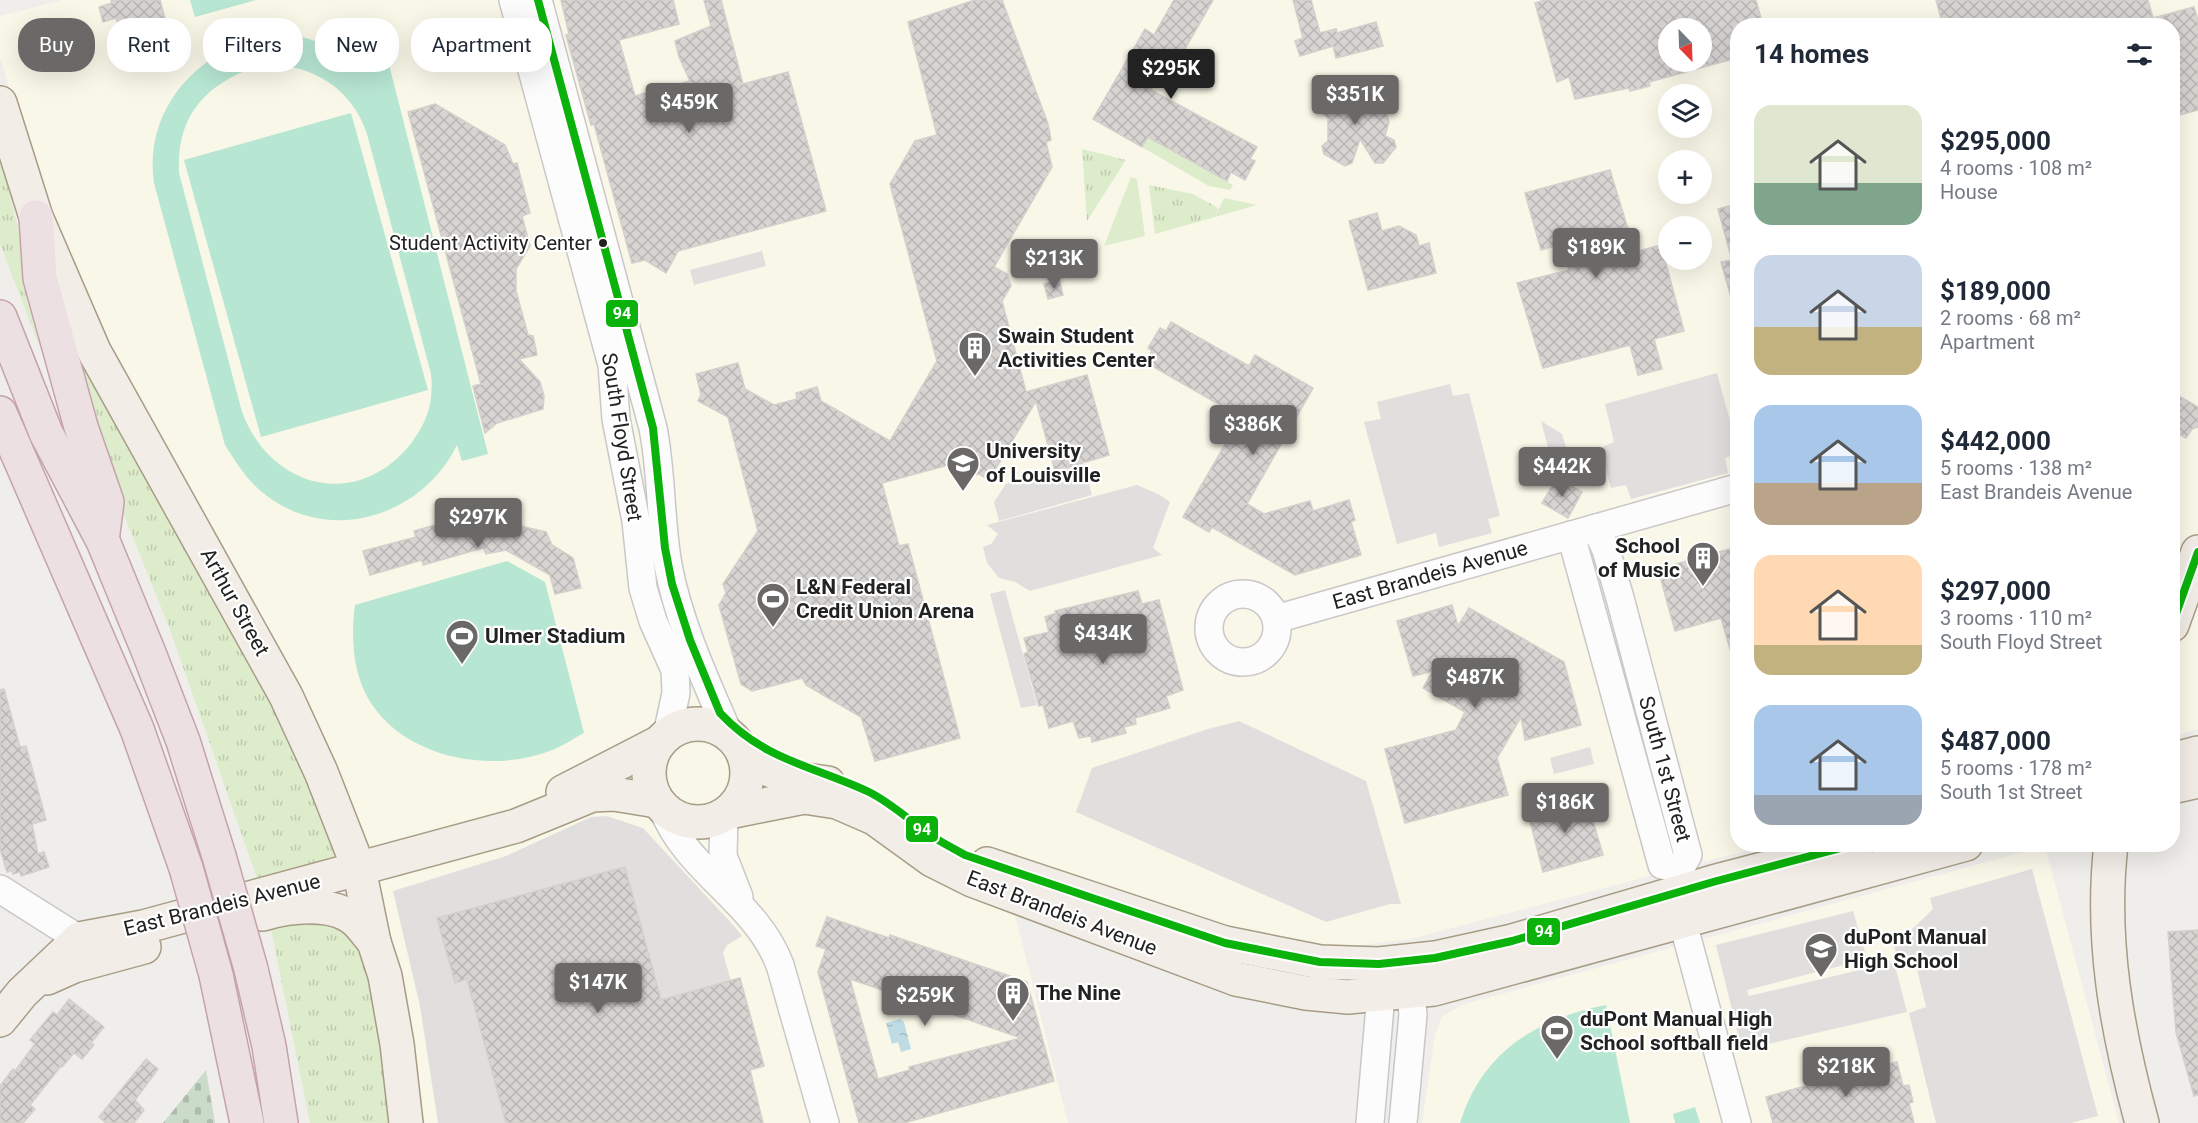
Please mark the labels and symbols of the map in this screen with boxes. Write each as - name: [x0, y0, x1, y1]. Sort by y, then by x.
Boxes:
- north arrow: [1658, 18, 1712, 72]
- pin: $295K: [1129, 49, 1213, 100]
- pin: $351K: [1313, 75, 1397, 126]
- pin: $459K: [647, 83, 731, 134]
- pin: $189K: [1554, 228, 1638, 279]
- place label: Student Activity Center: [389, 231, 592, 255]
- marker: Student Activity Center: [597, 237, 609, 249]
- pin: $213K: [1012, 239, 1096, 290]
- line badge: 94: [605, 299, 639, 328]
- text: 94: [613, 304, 631, 323]
- place label: Swain Student Activities Center: [998, 324, 1155, 372]
- building icon: Swain Student Activities Center: [957, 330, 993, 377]
- street label: South Floyd Street: [597, 351, 647, 523]
- pin: $386K: [1211, 405, 1295, 456]
- place label: University of Louisville: [986, 439, 1101, 487]
- school or university icon: University of Louisville: [945, 445, 981, 492]
- pin: $442K: [1520, 447, 1604, 498]
- pin: $297K: [436, 498, 520, 549]
- place label: School of Music: [1598, 534, 1680, 582]
- street label: East Brandeis Avenue: [1330, 536, 1530, 614]
- building icon: School of Music: [1685, 540, 1721, 587]
- street label: Arthur Street: [196, 544, 274, 660]
- place label: L&N Federal Credit Union Arena: [796, 575, 974, 623]
- sports icon: L&N Federal Credit Union Arena: [755, 581, 791, 628]
- pin: $434K: [1061, 614, 1145, 665]
- sports icon: Ulmer Stadium: [444, 618, 480, 665]
- place label: Ulmer Stadium: [485, 624, 625, 648]
- pin: $487K: [1433, 658, 1517, 709]
- street label: South 1st Street: [1634, 694, 1696, 845]
- pin: $186K: [1523, 783, 1607, 834]
- line badge: 94: [905, 815, 939, 843]
- text: 94: [913, 820, 931, 839]
- street label: East Brandeis Avenue: [963, 866, 1161, 960]
- street label: East Brandeis Avenue: [121, 869, 323, 941]
- line badge: 94: [1526, 917, 1561, 946]
- text: 94: [1535, 922, 1553, 941]
- place label: duPont Manual High School: [1844, 925, 1987, 973]
- school or university icon: duPont Manual High School: [1803, 931, 1839, 978]
- pin: $147K: [556, 963, 640, 1014]
- building icon: The Nine: [995, 975, 1031, 1022]
- pin: $259K: [883, 976, 967, 1027]
- place label: The Nine: [1036, 981, 1121, 1005]
- place label: duPont Manual High School softball field: [1580, 1007, 1772, 1055]
- sports icon: duPont Manual High School softball field: [1539, 1013, 1575, 1060]
- pin: $218K: [1804, 1047, 1888, 1098]

